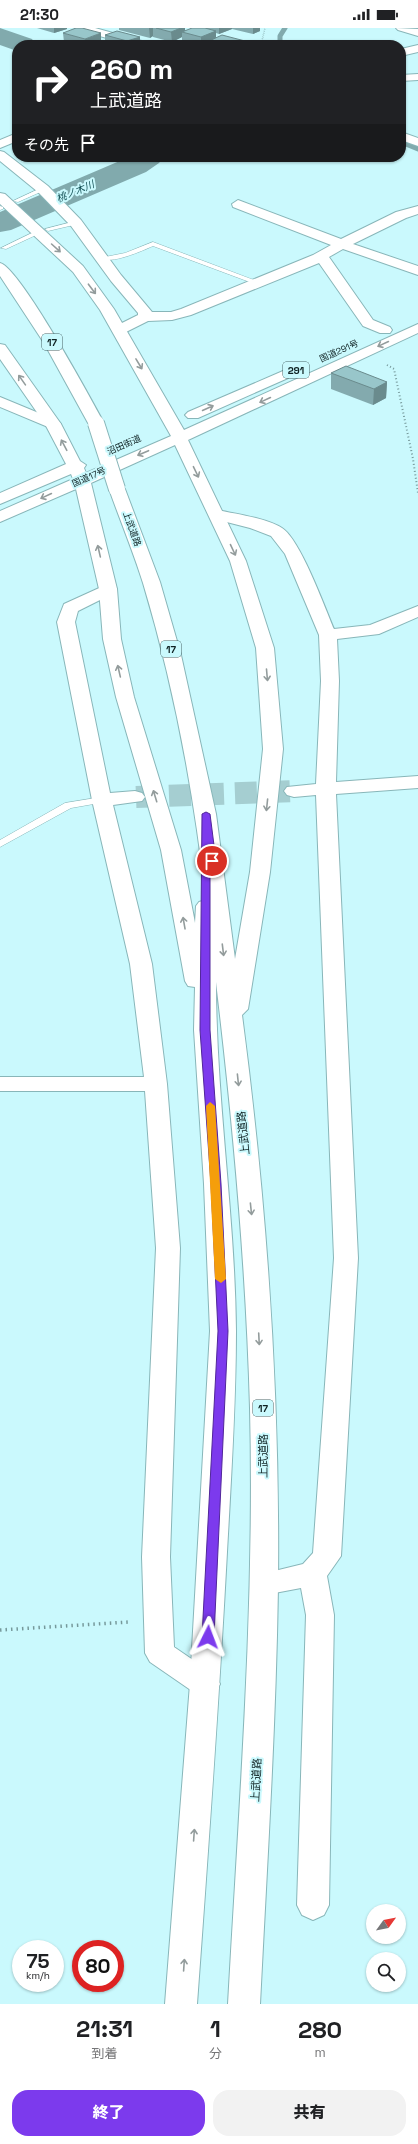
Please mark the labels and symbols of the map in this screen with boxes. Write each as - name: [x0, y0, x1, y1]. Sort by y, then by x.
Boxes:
- water label: 桃ノ木川: [54, 177, 97, 205]
- one-way arrow: [51, 243, 61, 253]
- one-way arrow: [88, 283, 97, 294]
- road number: 17: [42, 334, 62, 350]
- street label: 国道291号: [318, 337, 360, 365]
- one-way arrow: [377, 341, 389, 348]
- one-way arrow: [135, 358, 143, 370]
- road number: 291: [283, 362, 309, 378]
- one-way arrow: [18, 375, 26, 386]
- one-way arrow: [260, 397, 272, 404]
- one-way arrow: [202, 404, 214, 411]
- street label: 沼田街道: [105, 432, 143, 458]
- one-way arrow: [60, 439, 67, 451]
- one-way arrow: [138, 450, 150, 457]
- street label: 国道17号: [70, 464, 108, 490]
- one-way arrow: [193, 466, 200, 478]
- one-way arrow: [41, 493, 53, 500]
- street label: 上武道路: [120, 510, 144, 548]
- one-way arrow: [230, 544, 237, 556]
- one-way arrow: [95, 545, 103, 558]
- road number: 17: [161, 641, 181, 657]
- one-way arrow: [115, 665, 122, 678]
- one-way arrow: [263, 668, 271, 681]
- one-way arrow: [151, 790, 158, 803]
- one-way arrow: [263, 798, 271, 811]
- pin: [195, 844, 229, 878]
- one-way arrow: [180, 917, 188, 930]
- one-way arrow: [219, 944, 227, 957]
- one-way arrow: [234, 1073, 241, 1086]
- street label: 上武道路: [234, 1110, 252, 1156]
- one-way arrow: [247, 1202, 254, 1215]
- one-way arrow: [256, 1332, 263, 1345]
- road number: 17: [253, 1400, 273, 1416]
- street label: 上武道路: [256, 1434, 270, 1478]
- position arrow: [187, 1616, 229, 1658]
- street label: 上武道路: [248, 1758, 264, 1802]
- one-way arrow: [190, 1829, 197, 1842]
- north arrow: [366, 1904, 406, 1944]
- speed limit sign: 80: [72, 1940, 124, 1992]
- one-way arrow: [180, 1959, 188, 1972]

